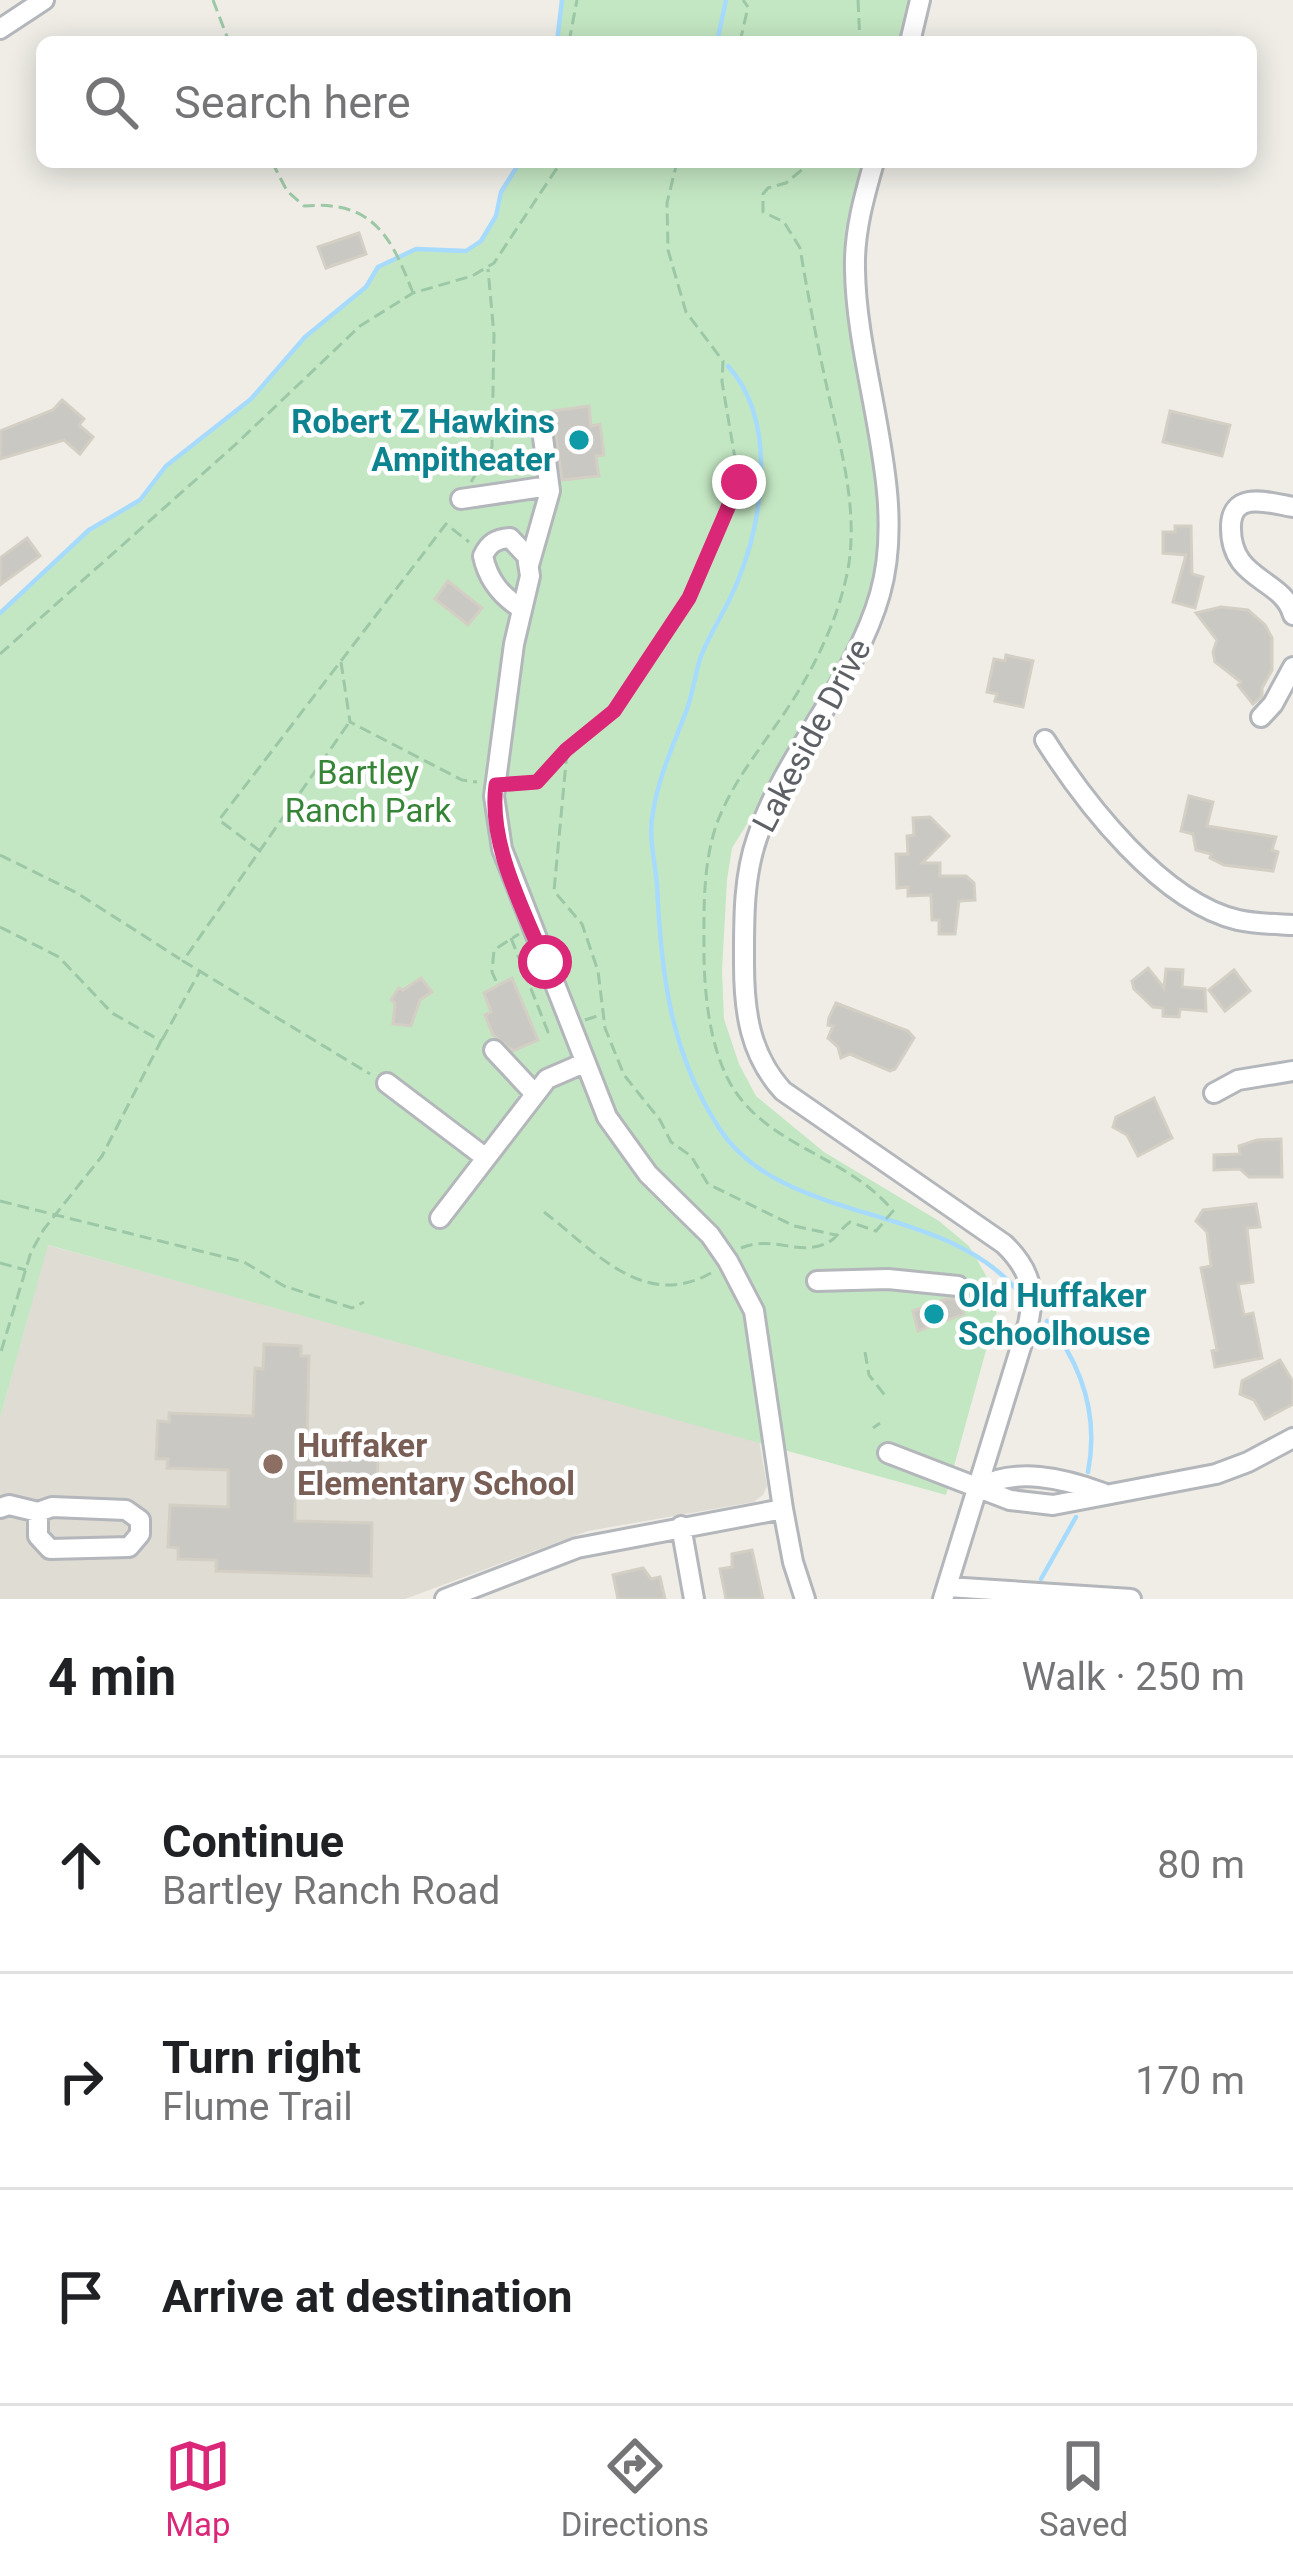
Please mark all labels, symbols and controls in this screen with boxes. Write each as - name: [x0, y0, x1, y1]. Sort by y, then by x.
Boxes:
- search box: [36, 36, 1257, 168]
- icon: search: [78, 69, 144, 135]
- text: Search here: [174, 76, 411, 129]
- place label: Robert Z Hawkins Ampitheater: [291, 402, 555, 479]
- marker: Robert Z Hawkins Ampitheater: [566, 427, 592, 453]
- route end: [712, 455, 766, 509]
- street label: Lakeside Drive: [744, 632, 879, 838]
- park label: Bartley Ranch Park: [285, 753, 452, 830]
- route start: [518, 935, 572, 989]
- place label: Old Huffaker Schoolhouse: [958, 1276, 1150, 1353]
- marker: Old Huffaker Schoolhouse: [921, 1301, 947, 1327]
- place label: Huffaker Elementary School: [297, 1426, 575, 1503]
- marker: Huffaker Elementary School: [260, 1451, 286, 1477]
- text: 4 min: [48, 1648, 176, 1707]
- text: Walk · 250 m: [1021, 1654, 1245, 1700]
- text: Continue: [162, 1815, 344, 1868]
- icon: ahead: [48, 1832, 114, 1898]
- text: 80 m: [1157, 1842, 1245, 1888]
- text: Bartley Ranch Road: [162, 1868, 500, 1914]
- text: Turn right: [162, 2031, 361, 2084]
- icon: right: [48, 2048, 114, 2114]
- text: 170 m: [1135, 2058, 1245, 2104]
- text: Flume Trail: [162, 2084, 353, 2130]
- icon: arrive: [48, 2264, 114, 2330]
- text: Arrive at destination: [162, 2270, 573, 2323]
- tab: Map: [165, 2433, 231, 2544]
- tab: Directions: [561, 2433, 709, 2544]
- tab: Saved: [1039, 2433, 1128, 2544]

